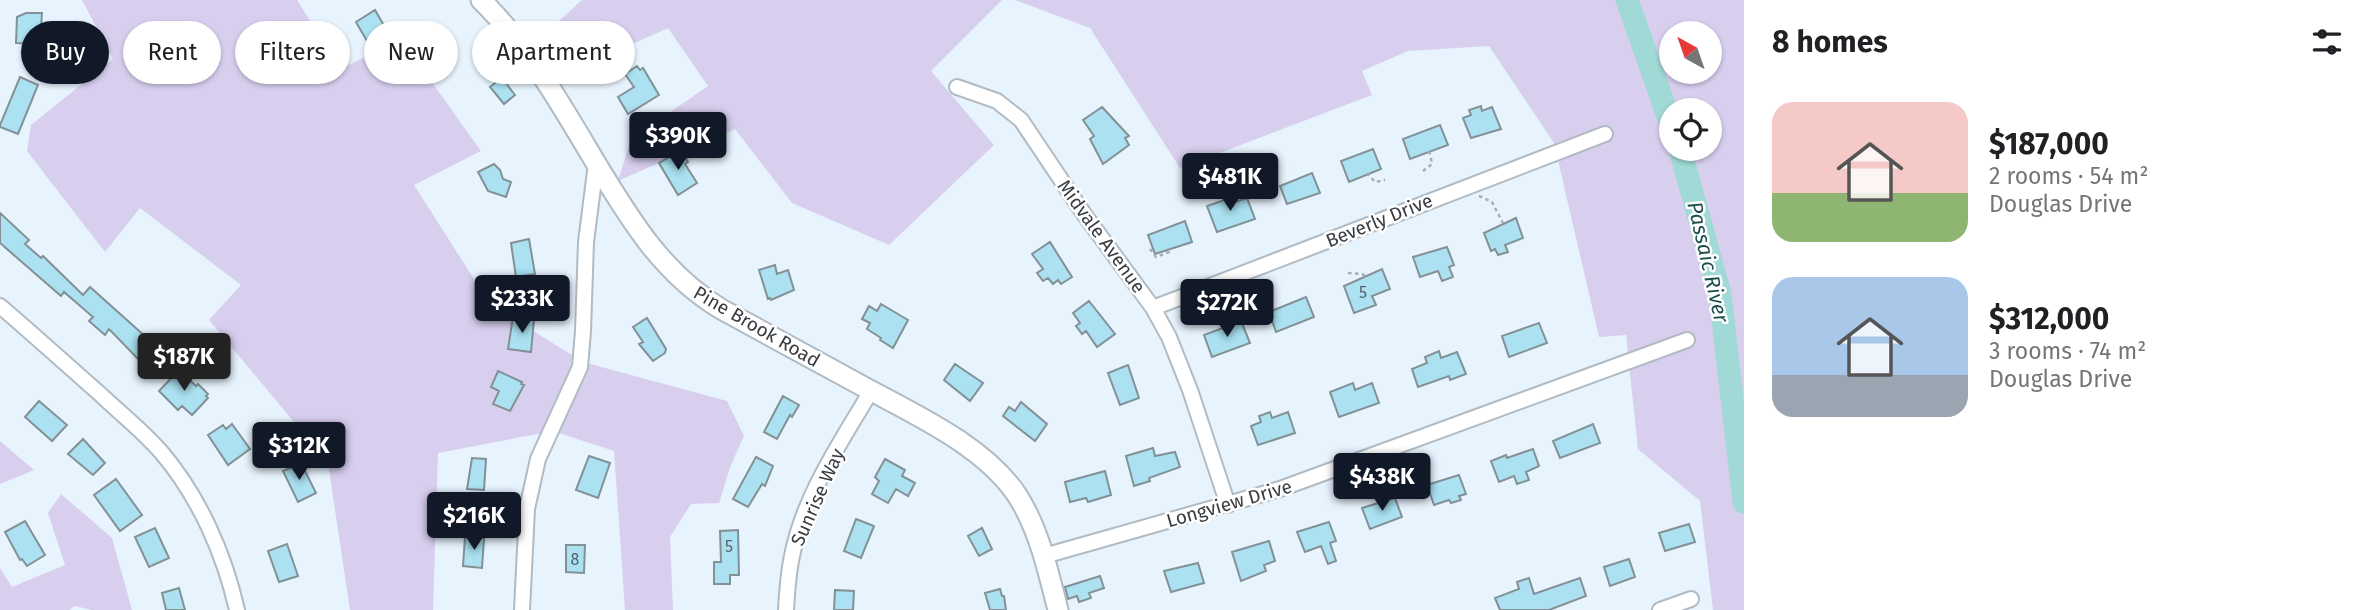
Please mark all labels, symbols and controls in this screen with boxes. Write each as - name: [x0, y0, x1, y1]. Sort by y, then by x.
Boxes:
- chip: Buy: [21, 21, 109, 84]
- chip: Rent: [123, 21, 221, 84]
- chip: Filters: [235, 21, 350, 84]
- chip: New: [364, 21, 458, 84]
- chip: Apartment: [472, 21, 635, 84]
- north arrow: [1659, 21, 1722, 84]
- map controls: [1659, 21, 1722, 161]
- icon: filters: [2308, 23, 2346, 61]
- text: 8 homes: [1772, 24, 1888, 60]
- button: locate: [1659, 98, 1722, 161]
- pin: $390K: [629, 113, 727, 172]
- text: $390K: [645, 121, 711, 149]
- text: $187,000: [1989, 126, 2109, 162]
- icon: home: [1828, 130, 1912, 214]
- pin: $481K: [1181, 154, 1279, 213]
- text: $481K: [1198, 162, 1262, 190]
- text: 2 rooms · 54 m²: [1989, 162, 2148, 190]
- street label: Midvale Avenue: [1053, 175, 1150, 298]
- street label: Beverly Drive: [1322, 189, 1436, 252]
- text: Douglas Drive: [1989, 190, 2132, 218]
- water label: Passaic River: [1681, 199, 1735, 326]
- pin: $233K: [473, 276, 571, 335]
- pin: $272K: [1178, 280, 1276, 339]
- street label: Pine Brook Road: [690, 281, 824, 372]
- house number: 5: [1359, 283, 1367, 302]
- text: $233K: [491, 284, 553, 312]
- text: $272K: [1196, 288, 1258, 316]
- text: $312,000: [1989, 301, 2109, 337]
- icon: home: [1828, 305, 1912, 389]
- pin: $187K: [135, 334, 233, 393]
- text: 3 rooms · 74 m²: [1989, 337, 2146, 365]
- text: $187K: [154, 342, 214, 370]
- text: Douglas Drive: [1989, 365, 2132, 393]
- pin: $312K: [250, 422, 348, 482]
- text: $312K: [268, 431, 330, 459]
- street label: Sunrise Way: [786, 444, 849, 549]
- pin: $438K: [1333, 454, 1431, 513]
- text: $438K: [1349, 462, 1415, 490]
- street label: Longview Drive: [1164, 475, 1294, 532]
- pin: $216K: [425, 492, 523, 552]
- text: $216K: [443, 501, 505, 529]
- house number: 5: [725, 537, 733, 556]
- house number: 8: [571, 550, 580, 569]

